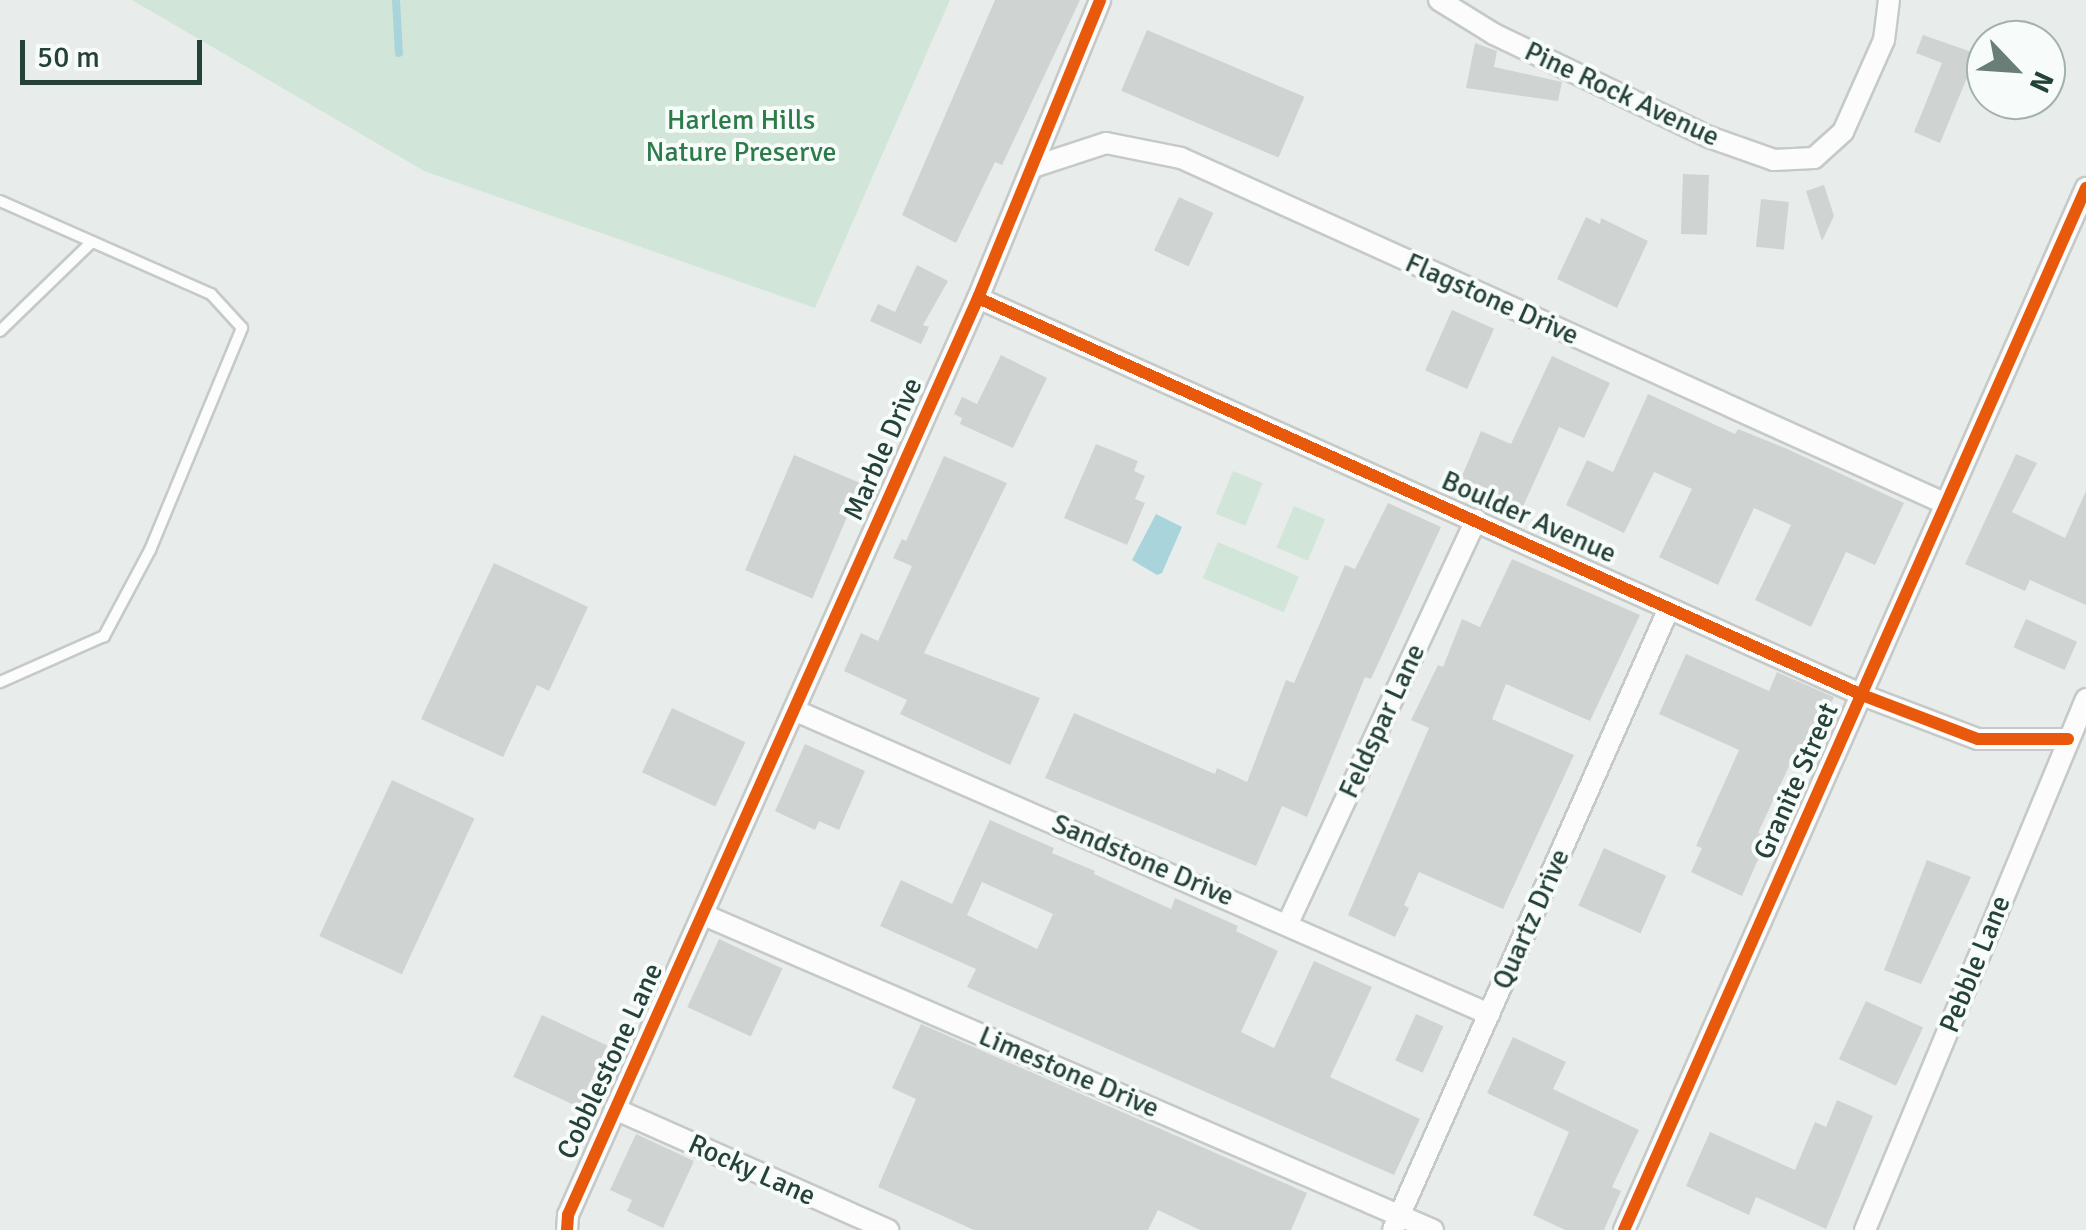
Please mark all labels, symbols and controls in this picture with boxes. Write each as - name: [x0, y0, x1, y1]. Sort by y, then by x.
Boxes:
- scale bar: [25, 20, 208, 82]
- north arrow: [1966, 20, 2066, 120]
- street label: Pine Rock Avenue: [1519, 34, 1725, 154]
- text: 50 m: [37, 39, 100, 76]
- text: N: [2022, 66, 2061, 98]
- park label: Harlem Hills Nature Preserve: [646, 103, 836, 169]
- street label: Flagstone Drive: [1400, 246, 1584, 352]
- street label: Marble Drive: [837, 372, 929, 526]
- street label: Boulder Avenue: [1436, 463, 1622, 571]
- street label: Feldspar Lane: [1332, 639, 1432, 803]
- street label: Granite Street: [1747, 698, 1845, 864]
- street label: Sandstone Drive: [1047, 807, 1239, 913]
- street label: Quartz Drive: [1485, 844, 1577, 994]
- street label: Pebble Lane: [1932, 891, 2018, 1037]
- street label: Cobblestone Lane: [550, 958, 670, 1164]
- street label: Limestone Drive: [974, 1019, 1164, 1125]
- street label: Rocky Lane: [683, 1127, 821, 1213]

